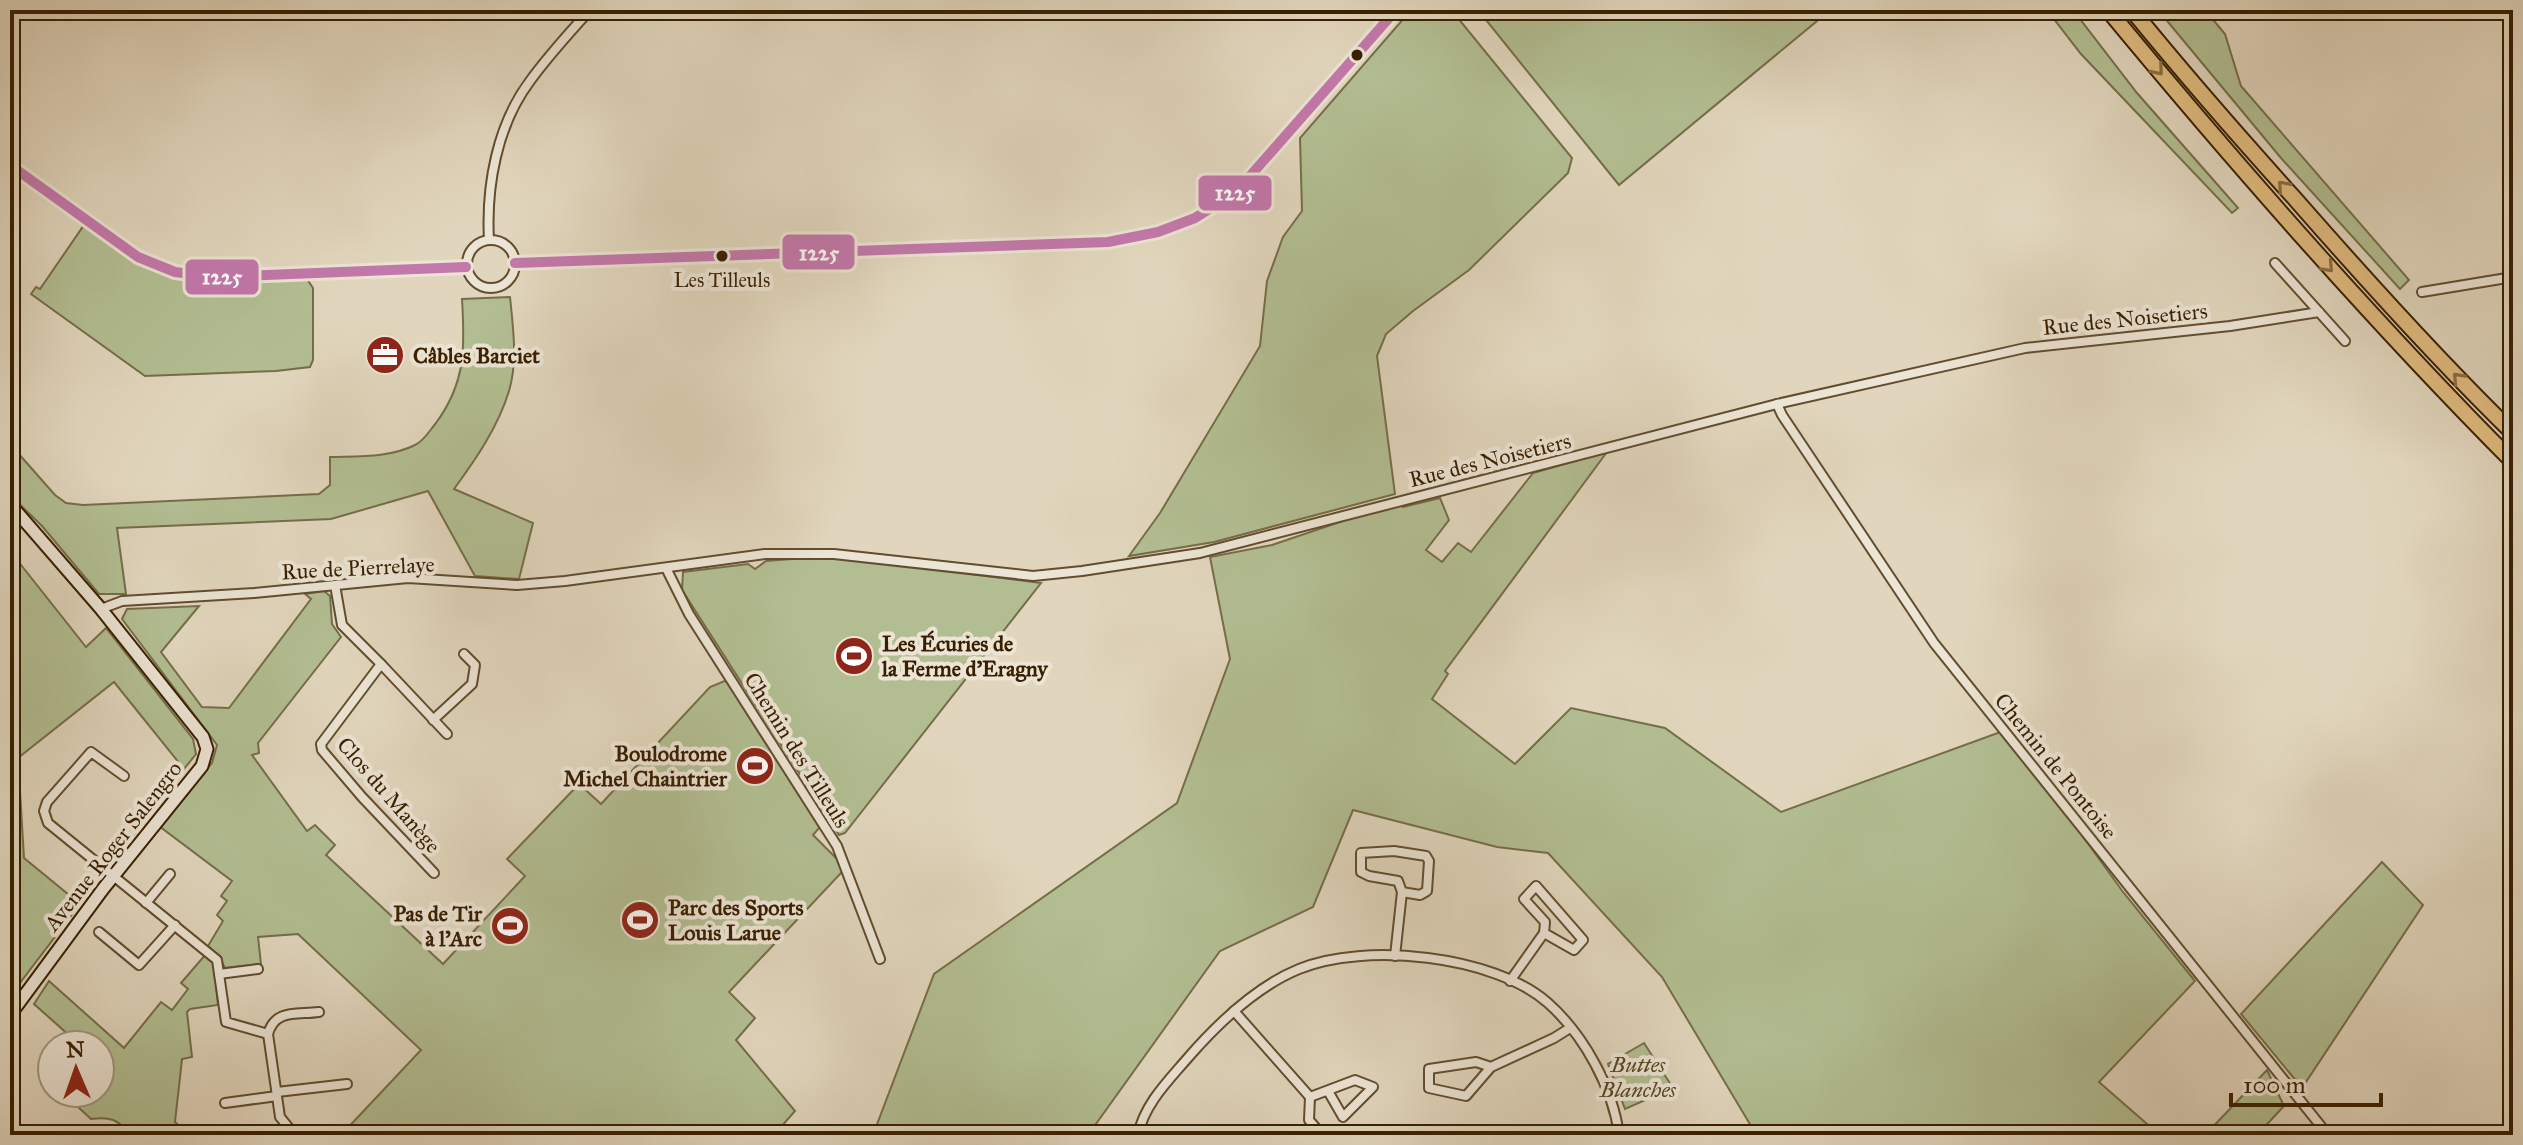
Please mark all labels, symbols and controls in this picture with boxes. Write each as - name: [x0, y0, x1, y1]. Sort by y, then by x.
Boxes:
- unlabelled marker: [1349, 47, 1365, 63]
- one-way arrow: [2148, 61, 2163, 75]
- line badge: 1225: [1197, 174, 1273, 212]
- text: 1225: [1215, 179, 1256, 206]
- one-way arrow: [2278, 180, 2293, 195]
- line badge: 1225: [781, 233, 856, 271]
- text: 1225: [799, 239, 840, 266]
- marker: Les Tilleuls: [714, 248, 730, 264]
- line badge: 1225: [184, 258, 260, 296]
- one-way arrow: [2318, 258, 2333, 272]
- text: 1225: [202, 263, 243, 290]
- place label: Les Tilleuls: [674, 268, 770, 292]
- street label: Rue des Noisetiers: [2041, 297, 2209, 341]
- office icon: Câbles Barciet: [364, 334, 406, 376]
- place label: Câbles Barciet: [413, 342, 540, 369]
- one-way arrow: [2454, 372, 2468, 387]
- street label: Rue des Noisetiers: [1406, 427, 1574, 493]
- street label: Rue de Pierrelaye: [281, 551, 435, 585]
- place label: Les Écuries de la Ferme d'Eragny: [881, 630, 1049, 682]
- sports icon: Les Écuries de la Ferme d'Eragny: [833, 635, 875, 677]
- street label: Chemin des Tilleuls: [738, 667, 856, 833]
- street label: Chemin de Pontoise: [1989, 688, 2123, 844]
- street label: Clos du Manège: [331, 731, 447, 859]
- place label: Boulodrome Michel Chaintrier: [563, 740, 728, 792]
- sports icon: Boulodrome Michel Chaintrier: [734, 745, 776, 787]
- street label: Avenue Roger Salengro: [38, 756, 188, 937]
- place label: Parc des Sports Louis Larue: [668, 894, 804, 946]
- sports icon: Parc des Sports Louis Larue: [619, 899, 661, 941]
- place label: Pas de Tir à l'Arc: [393, 900, 483, 952]
- sports icon: Pas de Tir à l'Arc: [489, 905, 531, 947]
- north arrow: [36, 1029, 116, 1109]
- text: N: [66, 1036, 85, 1063]
- park label: Buttes Blanches: [1599, 1051, 1677, 1103]
- scale bar: [2231, 1057, 2381, 1107]
- text: 100 m: [2243, 1070, 2306, 1100]

